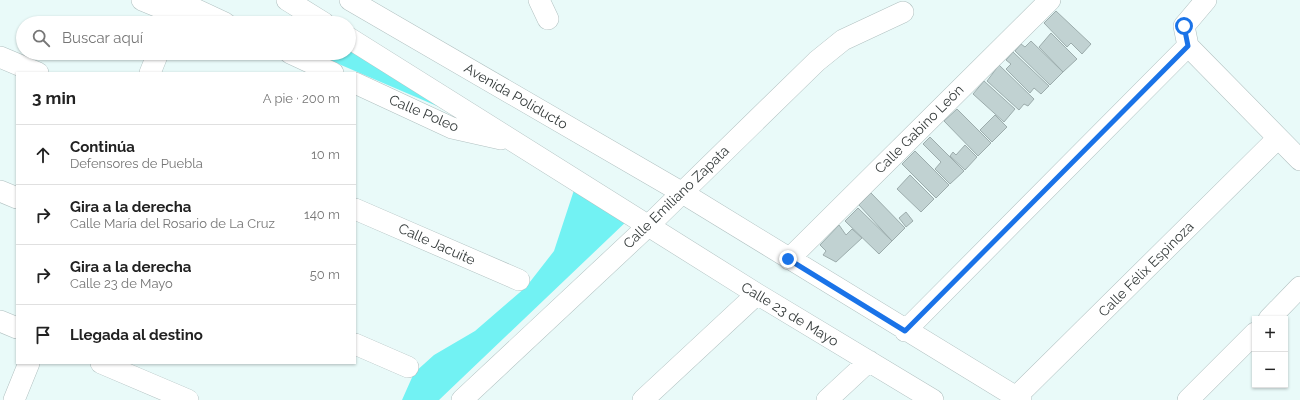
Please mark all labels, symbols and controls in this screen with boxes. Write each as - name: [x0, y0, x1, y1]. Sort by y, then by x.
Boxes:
- search box: [16, 16, 356, 60]
- route start: [1175, 17, 1193, 35]
- icon: search: [30, 27, 52, 49]
- text: Buscar aquí: [62, 29, 143, 47]
- street label: Avenida Poliducto: [461, 60, 571, 132]
- street label: Calle Gabino León: [871, 81, 967, 177]
- text: 3 min: [32, 88, 76, 108]
- text: A pie · 200 m: [263, 91, 340, 106]
- street label: Calle Poleo: [387, 91, 461, 135]
- text: Continúa: [70, 138, 135, 156]
- street label: Calle Emiliano Zapata: [620, 142, 732, 252]
- icon: ahead: [32, 144, 54, 166]
- text: 10 m: [311, 147, 340, 162]
- text: Defensores de Puebla: [70, 156, 203, 171]
- text: Gira a la derecha: [70, 198, 191, 216]
- icon: right: [32, 204, 54, 226]
- text: 140 m: [304, 207, 340, 222]
- text: Calle María del Rosario de La Cruz: [70, 216, 275, 231]
- street label: Calle Félix Espinoza: [1095, 218, 1197, 320]
- street label: Calle Jacuite: [396, 220, 478, 268]
- route end: [779, 250, 797, 268]
- text: Gira a la derecha: [70, 258, 191, 276]
- icon: right: [32, 264, 54, 286]
- text: 50 m: [310, 267, 340, 282]
- text: Calle 23 de Mayo: [70, 276, 173, 291]
- street label: Calle 23 de Mayo: [738, 279, 842, 349]
- map controls: [1252, 316, 1288, 388]
- button: +: [1252, 316, 1288, 352]
- icon: arrive: [32, 324, 54, 346]
- text: Llegada al destino: [70, 326, 203, 344]
- button: −: [1252, 352, 1288, 388]

